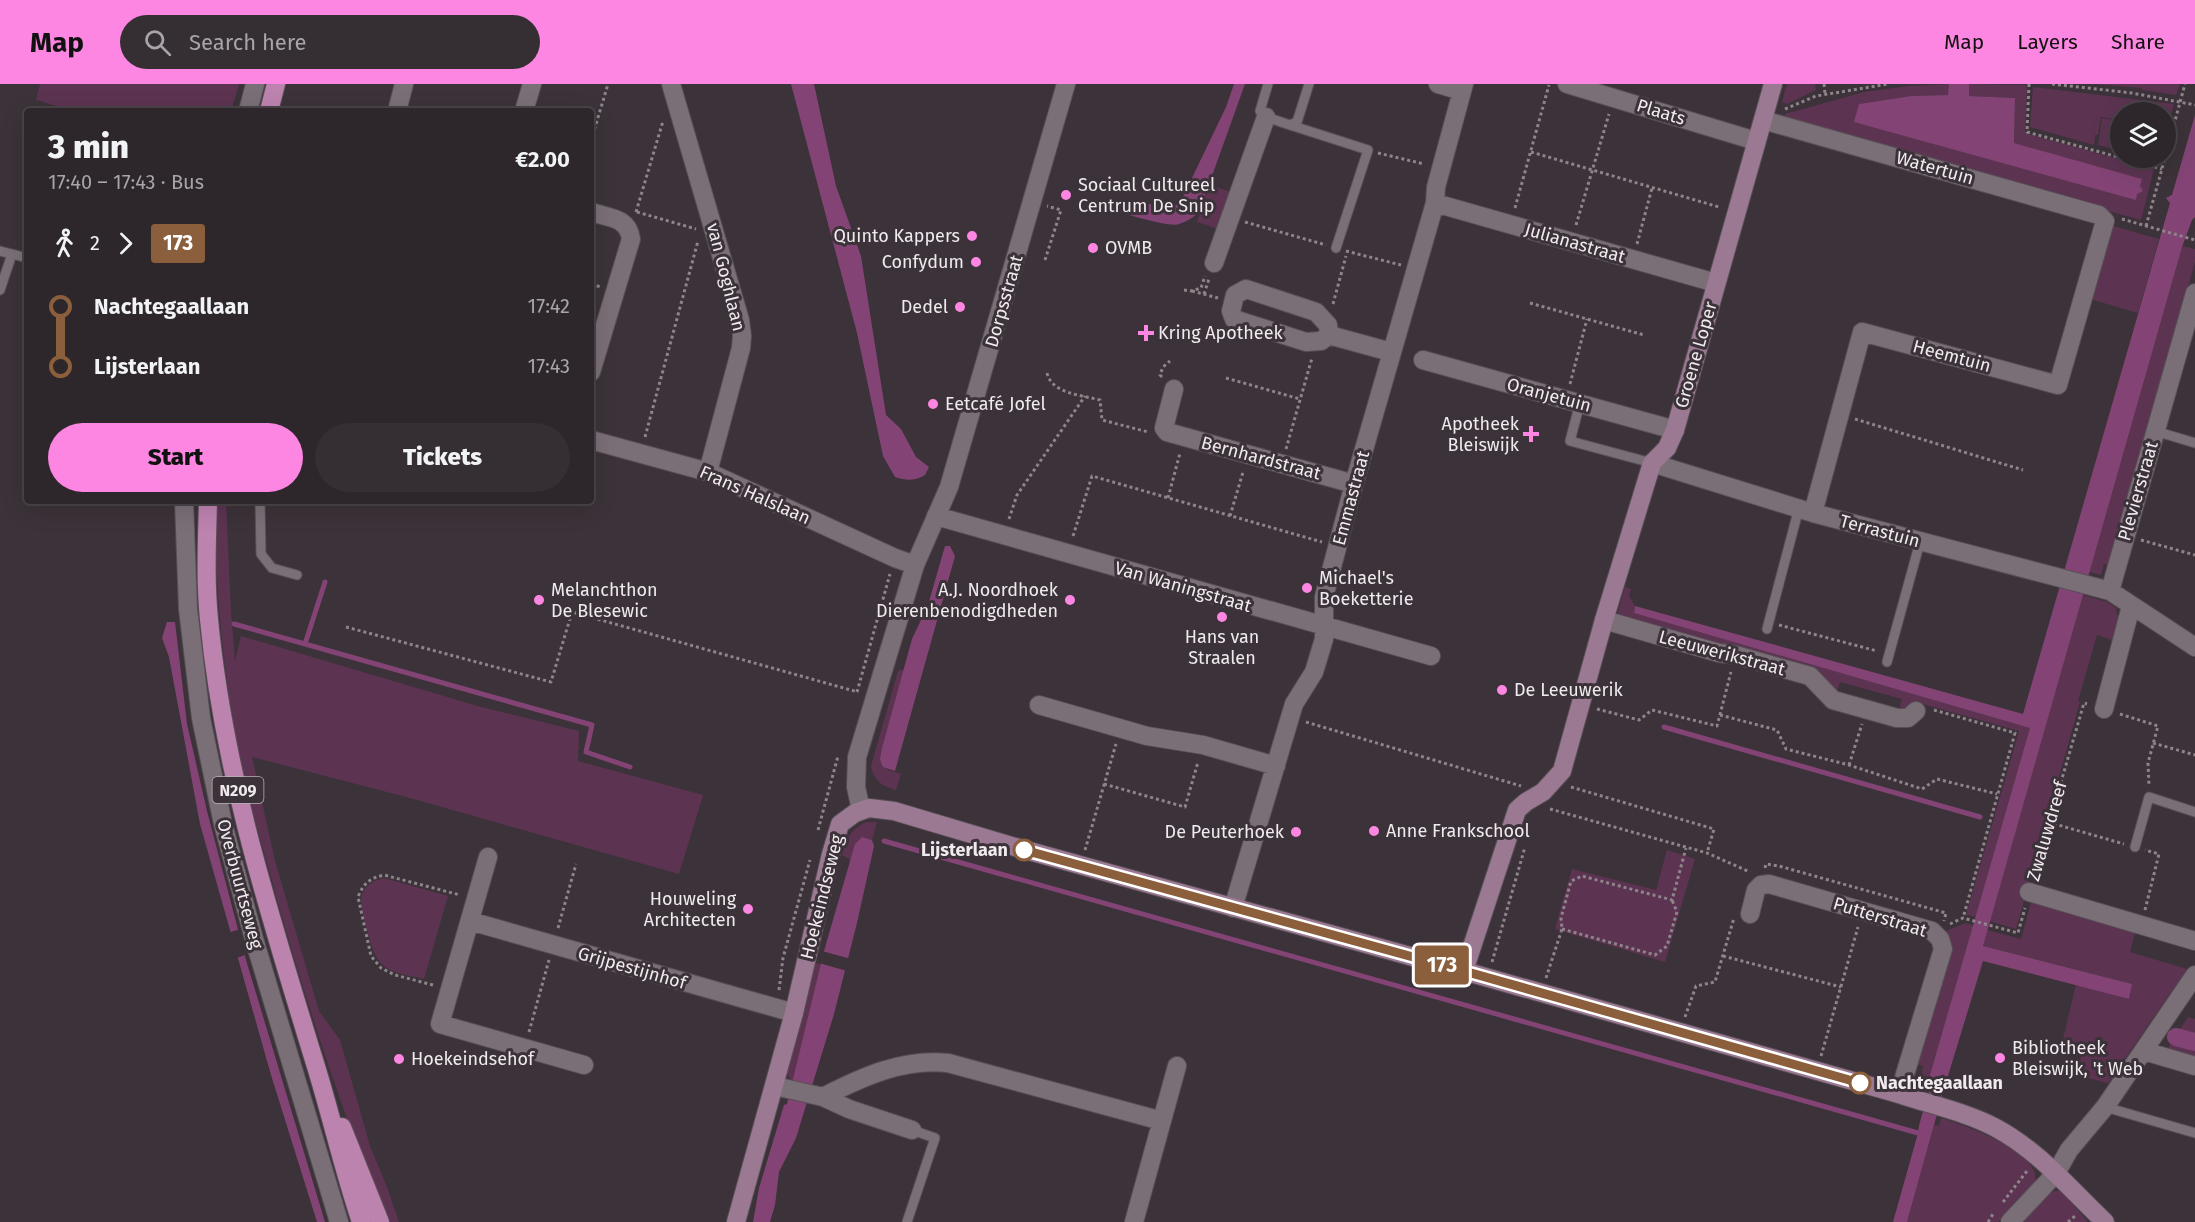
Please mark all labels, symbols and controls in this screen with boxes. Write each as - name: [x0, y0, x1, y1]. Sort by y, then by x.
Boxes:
- search box: [120, 15, 540, 69]
- text: Map: [30, 26, 84, 59]
- icon: search: [141, 26, 174, 59]
- text: Search here: [189, 29, 307, 56]
- text: Map: [1944, 29, 1984, 55]
- text: Layers: [2017, 29, 2078, 55]
- text: Share: [2111, 29, 2165, 55]
- street label: Plaats: [1634, 94, 1688, 130]
- map controls: [2110, 102, 2176, 168]
- button: layers: [2110, 102, 2176, 168]
- text: 3 min: [48, 127, 129, 167]
- text: €2.00: [515, 146, 570, 173]
- street label: Watertuin: [1894, 146, 1976, 190]
- text: 17:40 – 17:43 · Bus: [48, 170, 204, 194]
- place label: Sociaal Cultureel Centrum De Snip: [1078, 174, 1215, 217]
- marker: Sociaal Cultureel Centrum De Snip: [1059, 188, 1073, 202]
- street label: Julianastraat: [1522, 218, 1628, 268]
- street label: van Goghlaan: [702, 221, 750, 333]
- place label: Quinto Kappers: [833, 225, 960, 247]
- icon: walk: [48, 227, 81, 260]
- icon: forward: [109, 227, 142, 260]
- marker: Quinto Kappers: [965, 229, 979, 243]
- text: 173: [163, 230, 193, 256]
- text: 2: [90, 231, 100, 255]
- place label: OVMB: [1105, 237, 1152, 259]
- marker: OVMB: [1086, 241, 1100, 255]
- place label: Confydum: [882, 251, 964, 273]
- street label: Dorpsstraat: [980, 252, 1028, 350]
- marker: Confydum: [969, 255, 983, 269]
- text: Nachtegaallaan: [94, 293, 249, 320]
- text: 17:42: [528, 294, 570, 318]
- place label: Dedel: [901, 296, 948, 318]
- street label: Groene Loper: [1670, 299, 1722, 411]
- marker: Dedel: [953, 300, 967, 314]
- place label: Kring Apotheek: [1158, 322, 1283, 344]
- marker: Kring Apotheek: [1139, 326, 1153, 340]
- street label: Heemtuin: [1911, 335, 1993, 377]
- text: Lijsterlaan: [94, 353, 200, 380]
- text: 17:43: [527, 354, 570, 378]
- street label: Oranjetuin: [1504, 373, 1594, 417]
- place label: Eetcafé Jofel: [945, 393, 1046, 415]
- marker: Eetcafé Jofel: [926, 397, 940, 411]
- place label: Apotheek Bleiswijk: [1442, 413, 1520, 456]
- button: Start: [48, 423, 303, 492]
- button: Tickets: [315, 423, 570, 492]
- marker: Apotheek Bleiswijk: [1524, 427, 1538, 441]
- street label: Bernhardstraat: [1199, 431, 1324, 485]
- street label: Plevierstraat: [2113, 438, 2163, 543]
- street label: Emmastraat: [1328, 448, 1374, 548]
- street label: Frans Halslaan: [696, 461, 814, 529]
- street label: Terrastuin: [1838, 510, 1922, 552]
- street label: Van Waningstraat: [1112, 557, 1254, 617]
- place label: Michael's Boeketterie: [1319, 567, 1414, 610]
- place label: Melanchthon De Blesewic: [551, 579, 658, 622]
- place label: A.J. Noordhoek Dierenbenodigdheden: [876, 579, 1059, 622]
- marker: Michael's Boeketterie: [1300, 581, 1314, 595]
- marker: Melanchthon De Blesewic: [532, 593, 546, 607]
- marker: A.J. Noordhoek Dierenbenodigdheden: [1063, 593, 1077, 607]
- marker: Hans van Straalen: [1215, 610, 1229, 624]
- place label: Hans van Straalen: [1185, 626, 1259, 669]
- street label: Leeuwerikstraat: [1657, 626, 1788, 681]
- place label: De Leeuwerik: [1514, 679, 1624, 701]
- marker: De Leeuwerik: [1495, 683, 1509, 697]
- road number: N209: [212, 777, 264, 803]
- street label: Zwaluwdreef: [2022, 777, 2072, 884]
- street label: Overbuurtseweg: [212, 817, 268, 952]
- place label: Anne Frankschool: [1386, 820, 1530, 842]
- place label: De Peuterhoek: [1165, 821, 1285, 843]
- marker: Anne Frankschool: [1367, 824, 1381, 838]
- marker: De Peuterhoek: [1289, 825, 1303, 839]
- street label: Hoekeindseweg: [796, 832, 848, 962]
- place label: Lijsterlaan: [921, 839, 1008, 861]
- marker: Lijsterlaan: [1013, 839, 1035, 861]
- place label: Houweling Architecten: [644, 888, 737, 931]
- street label: Putterstraat: [1830, 892, 1930, 942]
- marker: Houweling Architecten: [741, 902, 755, 916]
- street label: Grijpestijnhof: [575, 942, 691, 994]
- line badge: 173: [1408, 946, 1476, 984]
- text: 173: [1427, 952, 1457, 978]
- place label: Bibliotheek Bleiswijk, 't Web: [2012, 1037, 2143, 1080]
- place label: Hoekeindsehof: [411, 1048, 536, 1070]
- marker: Bibliotheek Bleiswijk, 't Web: [1993, 1051, 2007, 1065]
- marker: Hoekeindsehof: [392, 1052, 406, 1066]
- marker: Nachtegaallaan: [1849, 1072, 1871, 1094]
- place label: Nachtegaallaan: [1876, 1072, 2003, 1094]

